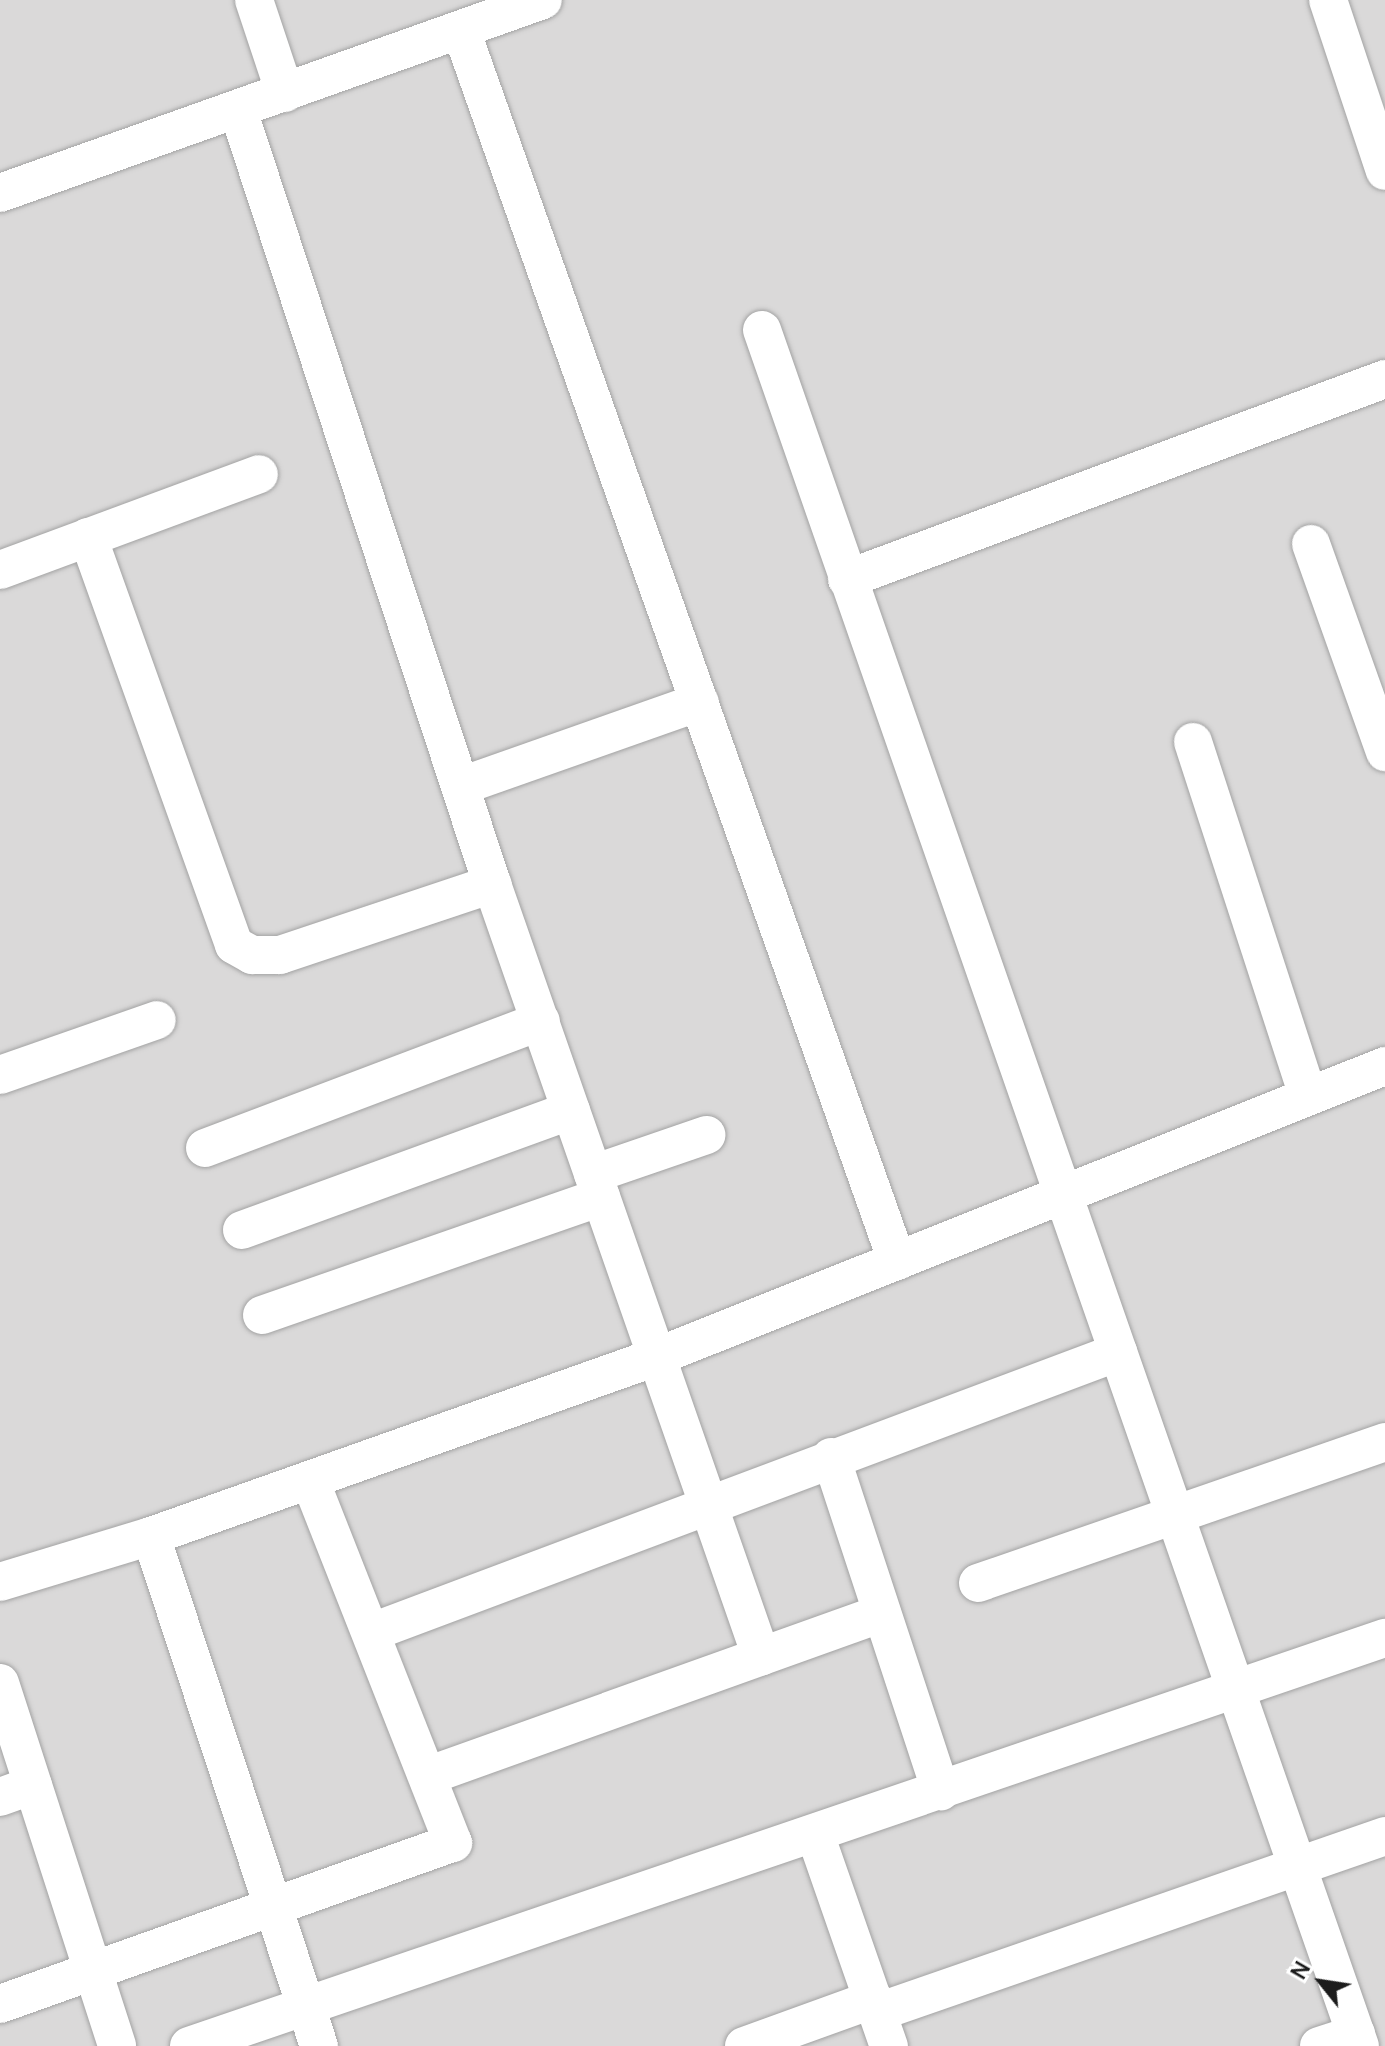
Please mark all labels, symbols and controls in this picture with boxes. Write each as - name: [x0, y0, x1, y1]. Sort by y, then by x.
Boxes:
- north arrow: [1281, 1942, 1361, 2022]
- text: N: [1283, 1956, 1317, 1984]

